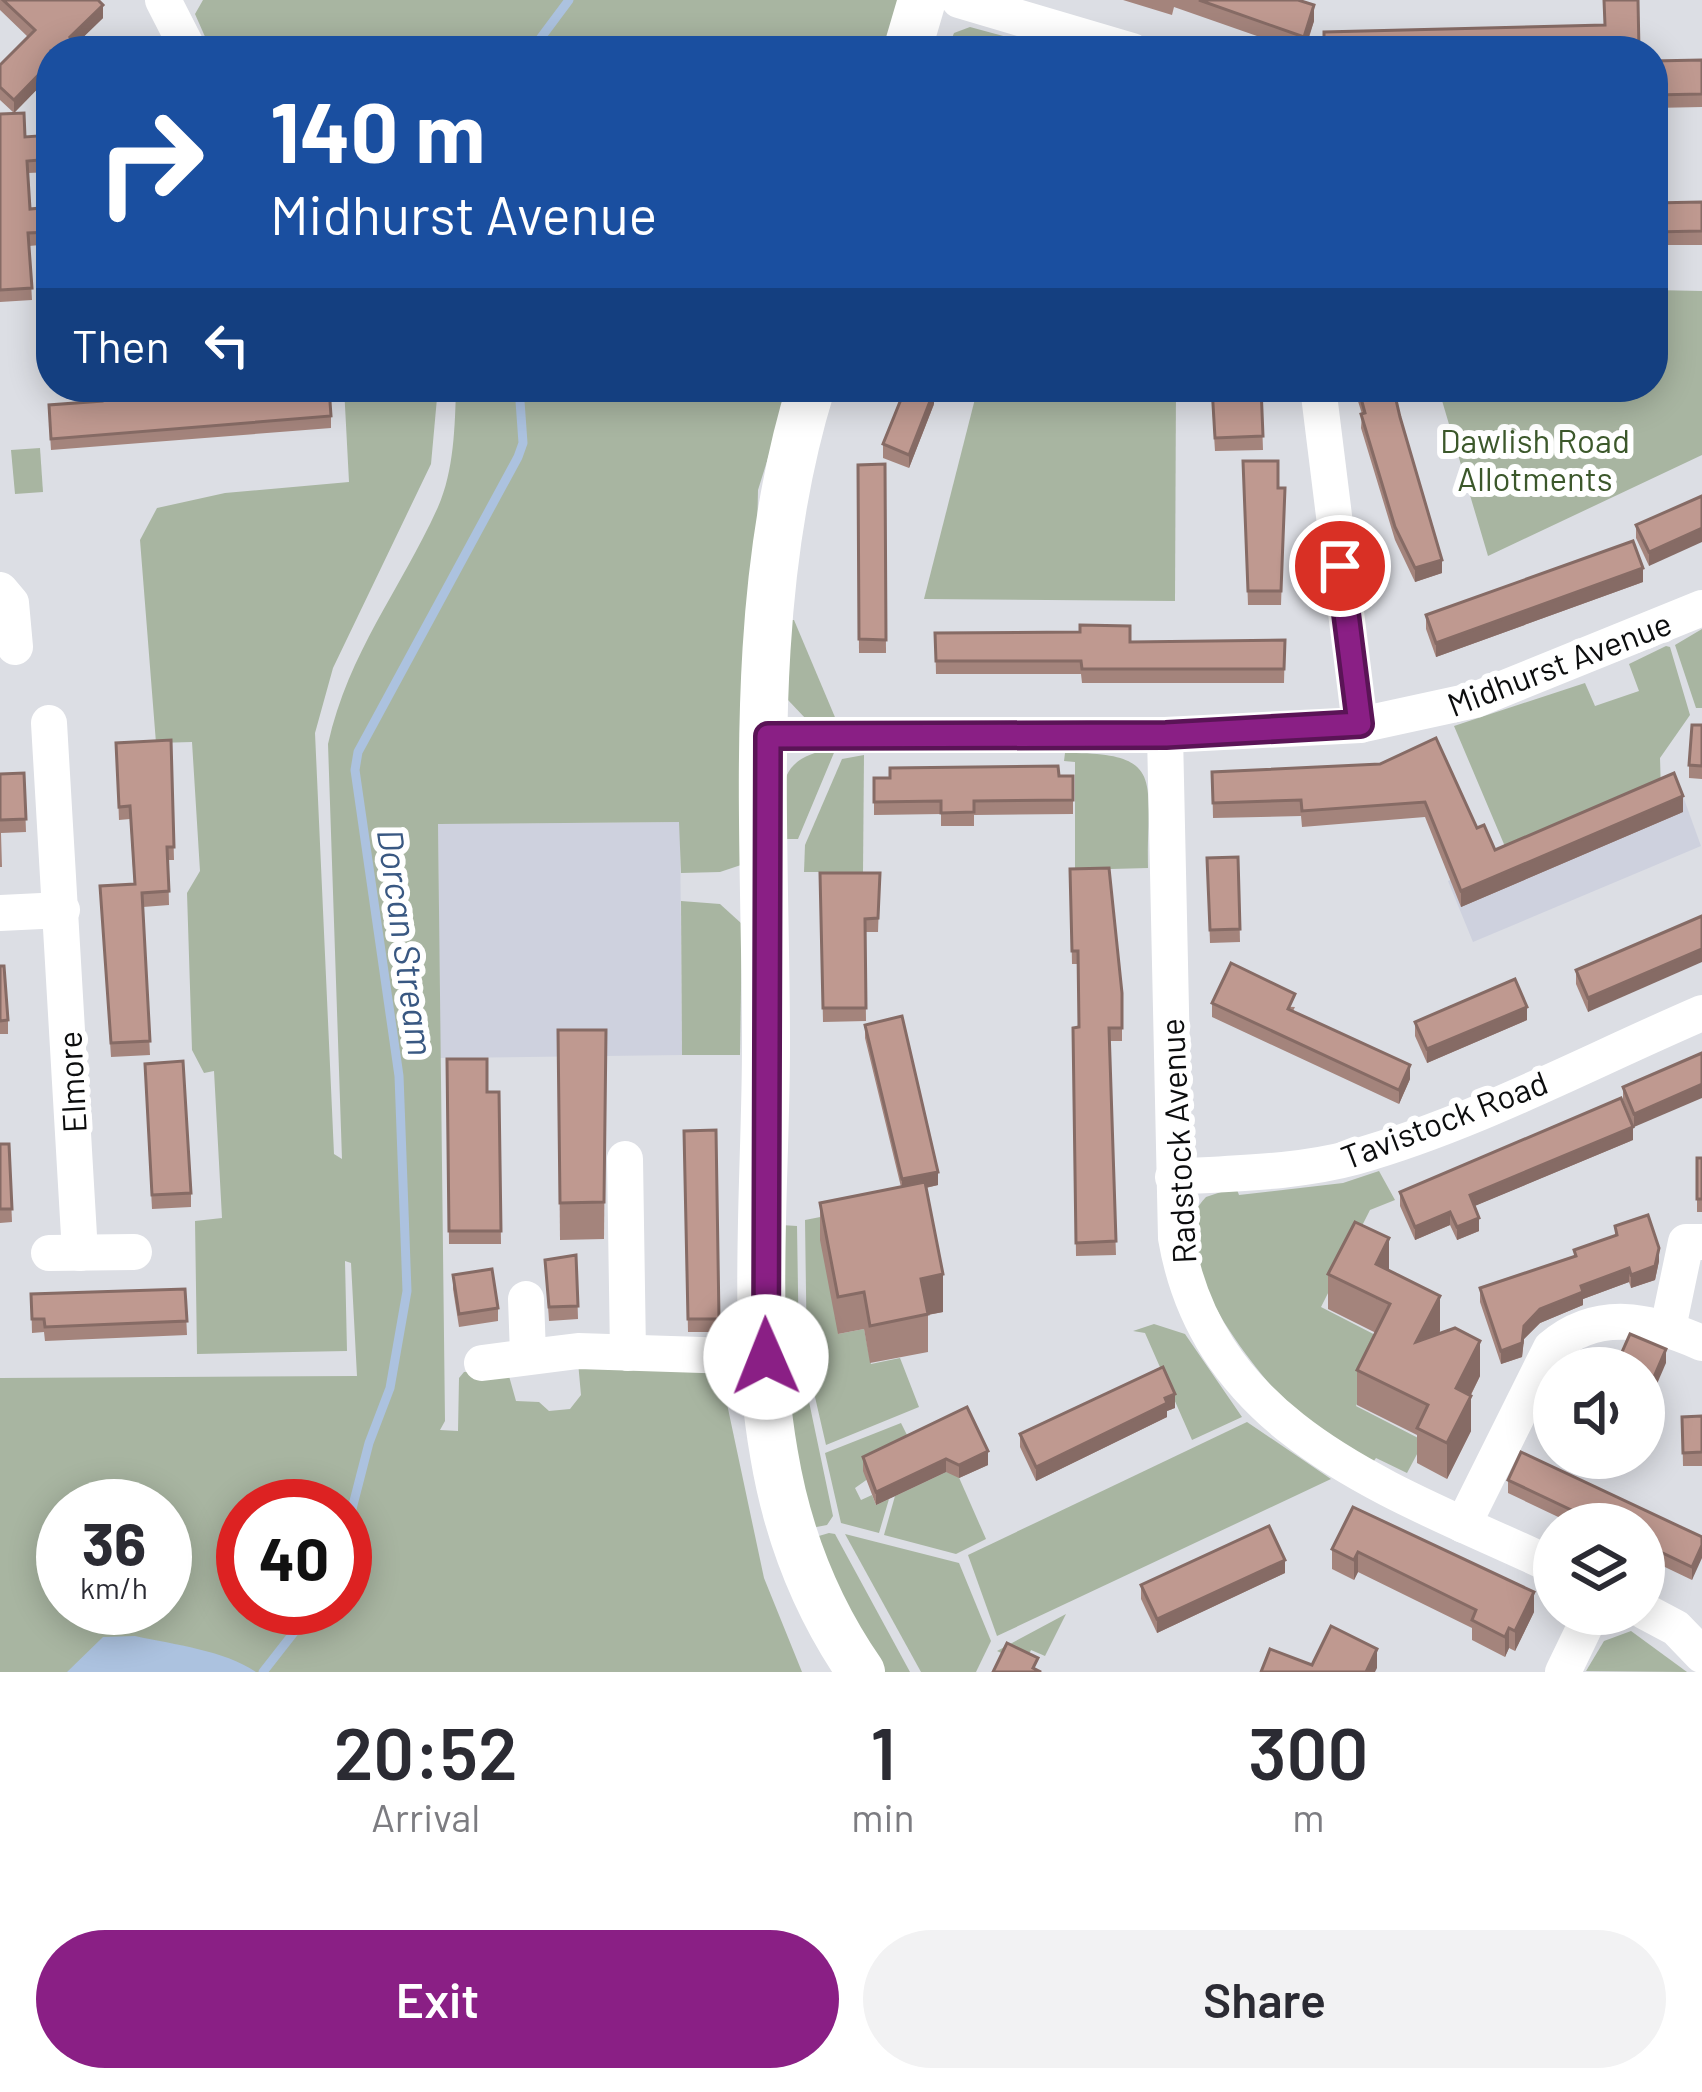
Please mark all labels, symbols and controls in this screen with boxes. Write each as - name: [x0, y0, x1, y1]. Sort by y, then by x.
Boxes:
- text: 140 m: [270, 79, 485, 180]
- icon: right: [72, 84, 228, 240]
- text: Midhurst Avenue: [270, 181, 657, 246]
- icon: left: [194, 312, 260, 378]
- text: Then: [72, 318, 170, 372]
- park label: Dawlish Road Allotments: [1440, 420, 1630, 498]
- pin: [1289, 515, 1391, 617]
- icon: arrive: [1307, 533, 1373, 599]
- street label: Midhurst Avenue: [1441, 602, 1677, 724]
- water label: Dorcan Stream: [370, 826, 444, 1058]
- street label: Radstock Avenue: [1151, 1017, 1203, 1265]
- street label: Elmore: [48, 1030, 94, 1134]
- street label: Tavistock Road: [1335, 1061, 1553, 1177]
- position arrow: [703, 1294, 829, 1420]
- map controls: [1533, 1347, 1665, 1635]
- button: sound: [1533, 1347, 1665, 1479]
- speed limit sign: 40: [216, 1479, 372, 1635]
- button: layers: [1533, 1503, 1665, 1635]
- text: 36: [82, 1506, 146, 1578]
- text: km/h: [80, 1569, 148, 1605]
- text: 20:52: [334, 1708, 518, 1794]
- text: 1: [870, 1708, 896, 1794]
- text: 300: [1248, 1708, 1368, 1794]
- text: Arrival: [371, 1793, 480, 1840]
- text: min: [851, 1793, 915, 1840]
- text: m: [1292, 1793, 1324, 1840]
- button: Exit: [36, 1930, 839, 2068]
- button: Share: [863, 1930, 1666, 2068]

